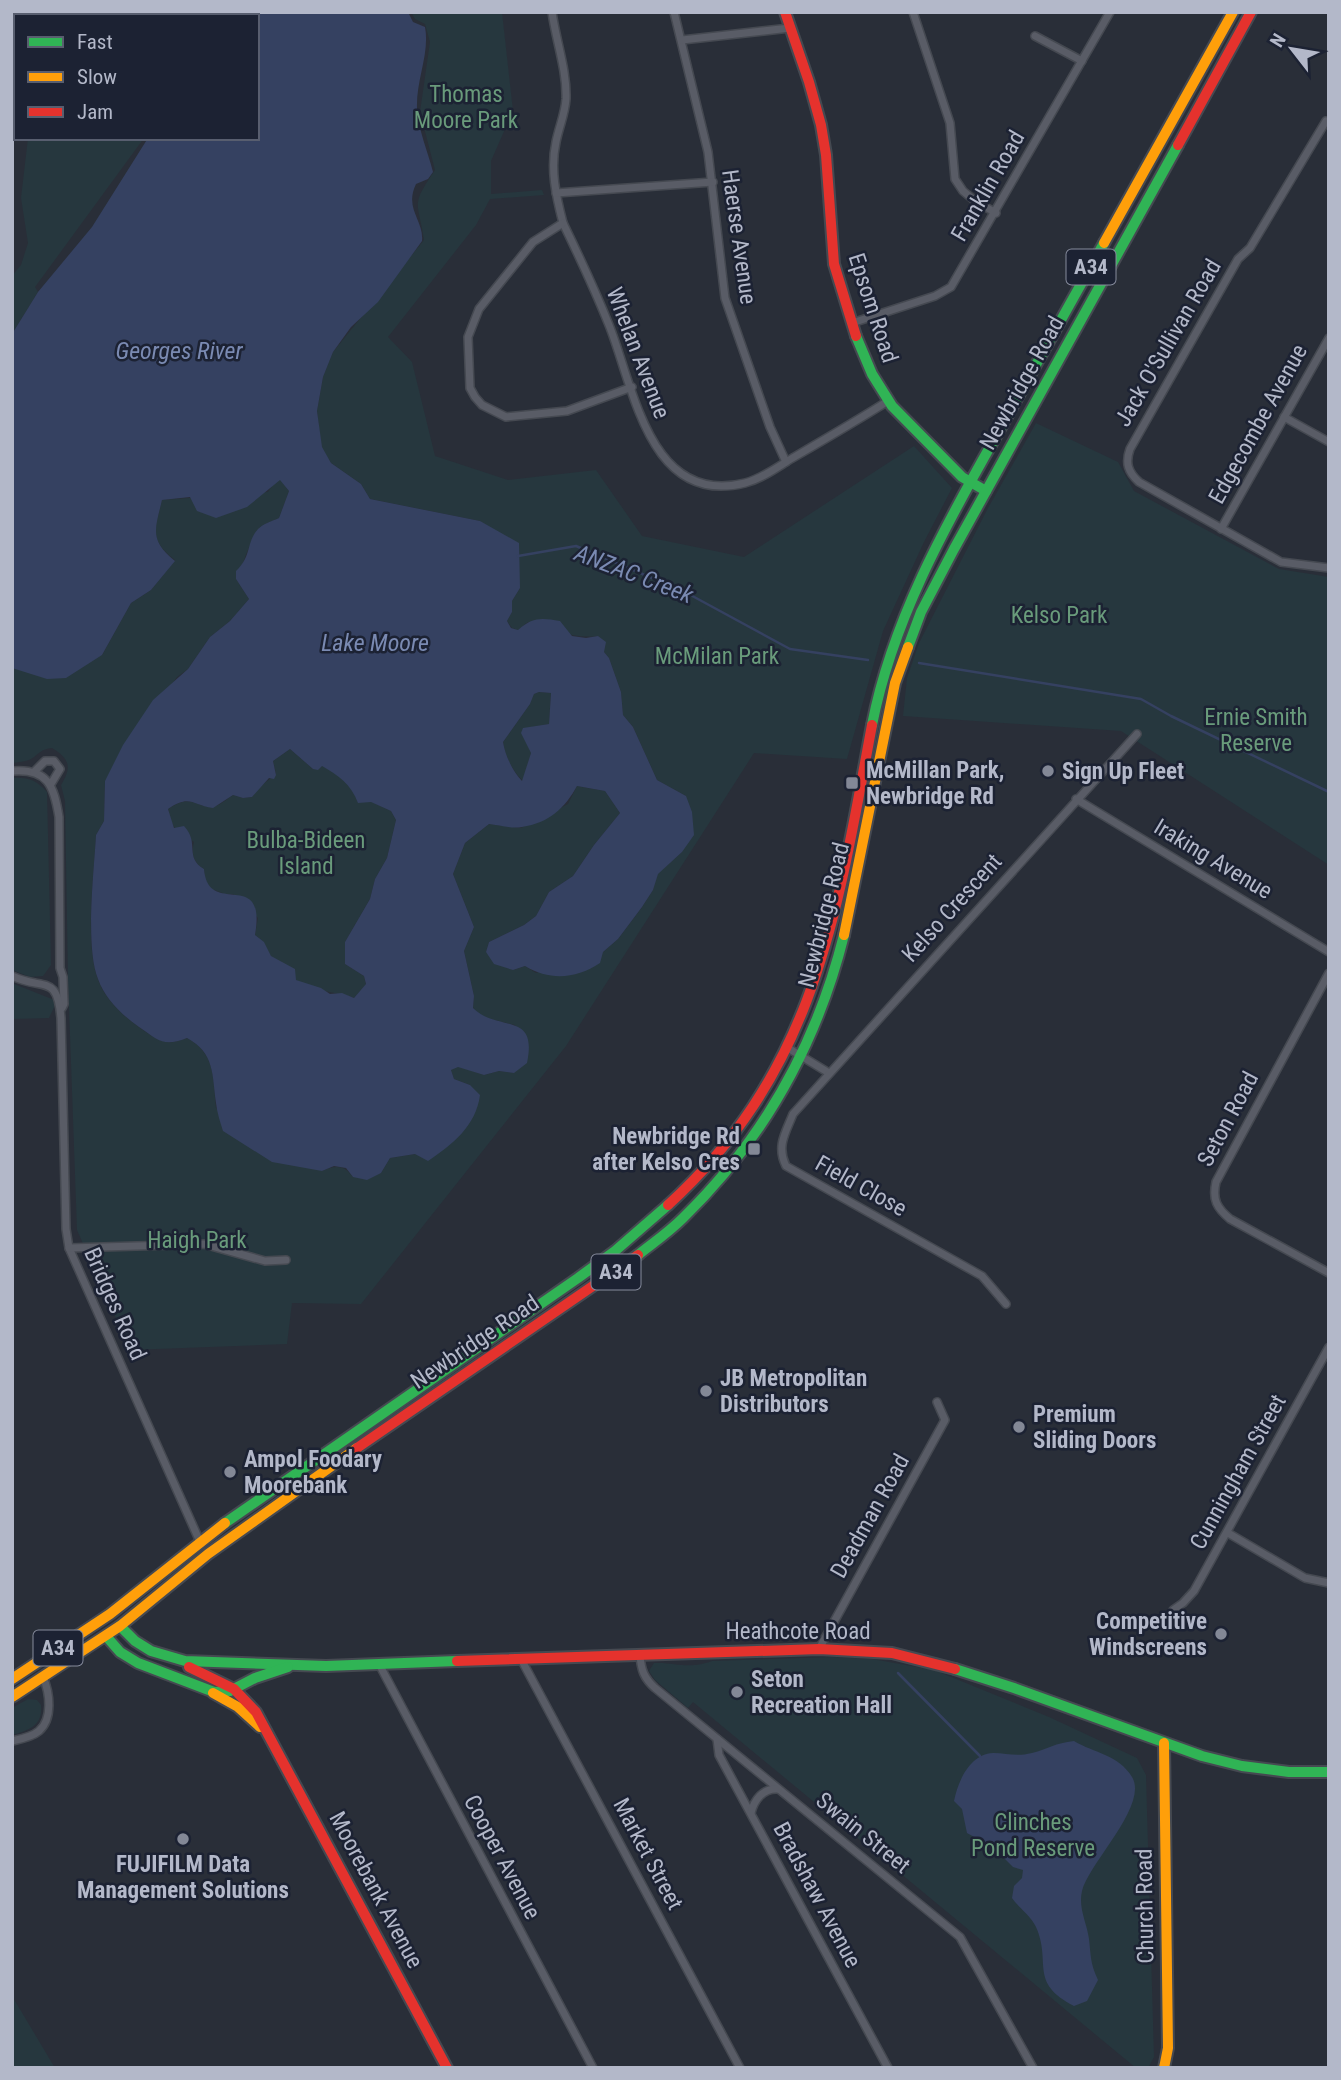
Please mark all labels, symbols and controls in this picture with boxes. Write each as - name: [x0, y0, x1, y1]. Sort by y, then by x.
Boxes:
- legend: [14, 14, 259, 140]
- north arrow: [1257, 14, 1327, 84]
- text: Fast: [77, 30, 113, 54]
- text: N: [1265, 30, 1291, 51]
- text: Slow: [77, 65, 117, 89]
- park label: Thomas Moore Park: [414, 81, 519, 134]
- text: Jam: [77, 100, 113, 124]
- street label: Franklin Road: [946, 126, 1030, 246]
- street label: Haerse Avenue: [716, 168, 762, 306]
- street label: Epsom Road: [843, 250, 903, 366]
- road number: A34: [1066, 250, 1116, 284]
- street label: Jack O'Sullivan Road: [1109, 255, 1227, 431]
- street label: Whelan Avenue: [601, 284, 675, 422]
- street label: Newbridge Road: [974, 311, 1070, 455]
- water label: Georges River: [115, 337, 244, 365]
- street label: Edgecombe Avenue: [1203, 340, 1313, 508]
- water label: ANZAC Creek: [570, 538, 698, 610]
- park label: Kelso Park: [1011, 602, 1108, 629]
- water label: Lake Moore: [321, 629, 429, 657]
- park label: McMilan Park: [655, 643, 780, 670]
- park label: Ernie Smith Reserve: [1204, 704, 1308, 757]
- place label: McMillan Park, Newbridge Rd: [866, 757, 1004, 810]
- place label: Sign Up Fleet: [1062, 758, 1184, 785]
- marker: Sign Up Fleet: [1040, 763, 1056, 779]
- marker: McMillan Park, Newbridge Rd: [844, 775, 860, 791]
- street label: Iraking Avenue: [1149, 813, 1277, 905]
- park label: Bulba-Bideen Island: [247, 827, 365, 880]
- street label: Newbridge Road: [793, 840, 855, 990]
- street label: Kelso Crescent: [896, 848, 1008, 968]
- street label: Seton Road: [1192, 1067, 1264, 1171]
- place label: Newbridge Rd after Kelso Cres: [592, 1123, 740, 1176]
- marker: Newbridge Rd after Kelso Cres: [746, 1141, 762, 1157]
- street label: Field Close: [811, 1150, 911, 1222]
- park label: Haigh Park: [147, 1227, 247, 1254]
- street label: Bridges Road: [78, 1244, 152, 1364]
- road number: A34: [592, 1254, 640, 1290]
- street label: Newbridge Road: [406, 1289, 544, 1395]
- place label: JB Metropolitan Distributors: [720, 1365, 867, 1418]
- marker: JB Metropolitan Distributors: [698, 1383, 714, 1399]
- street label: Cunningham Street: [1184, 1390, 1292, 1554]
- place label: Premium Sliding Doors: [1033, 1401, 1156, 1454]
- marker: Premium Sliding Doors: [1011, 1419, 1027, 1435]
- place label: Ampol Foodary Moorebank: [244, 1446, 383, 1499]
- street label: Deadman Road: [825, 1449, 915, 1583]
- marker: Ampol Foodary Moorebank: [222, 1464, 238, 1480]
- place label: Competitive Windscreens: [1089, 1608, 1207, 1661]
- street label: Heathcote Road: [725, 1618, 871, 1645]
- marker: Competitive Windscreens: [1213, 1626, 1229, 1642]
- road number: A34: [34, 1630, 82, 1666]
- place label: Seton Recreation Hall: [751, 1666, 892, 1719]
- marker: Seton Recreation Hall: [729, 1684, 745, 1700]
- street label: Swain Street: [810, 1787, 916, 1879]
- street label: Cooper Avenue: [458, 1790, 546, 1924]
- street label: Market Street: [607, 1794, 689, 1914]
- street label: Moorebank Avenue: [323, 1807, 429, 1973]
- park label: Clinches Pond Reserve: [971, 1809, 1095, 1862]
- street label: Bradshaw Avenue: [767, 1818, 867, 1972]
- marker: FUJIFILM Data Management Solutions: [175, 1831, 191, 1847]
- street label: Church Road: [1130, 1848, 1160, 1964]
- place label: FUJIFILM Data Management Solutions: [77, 1851, 289, 1904]

